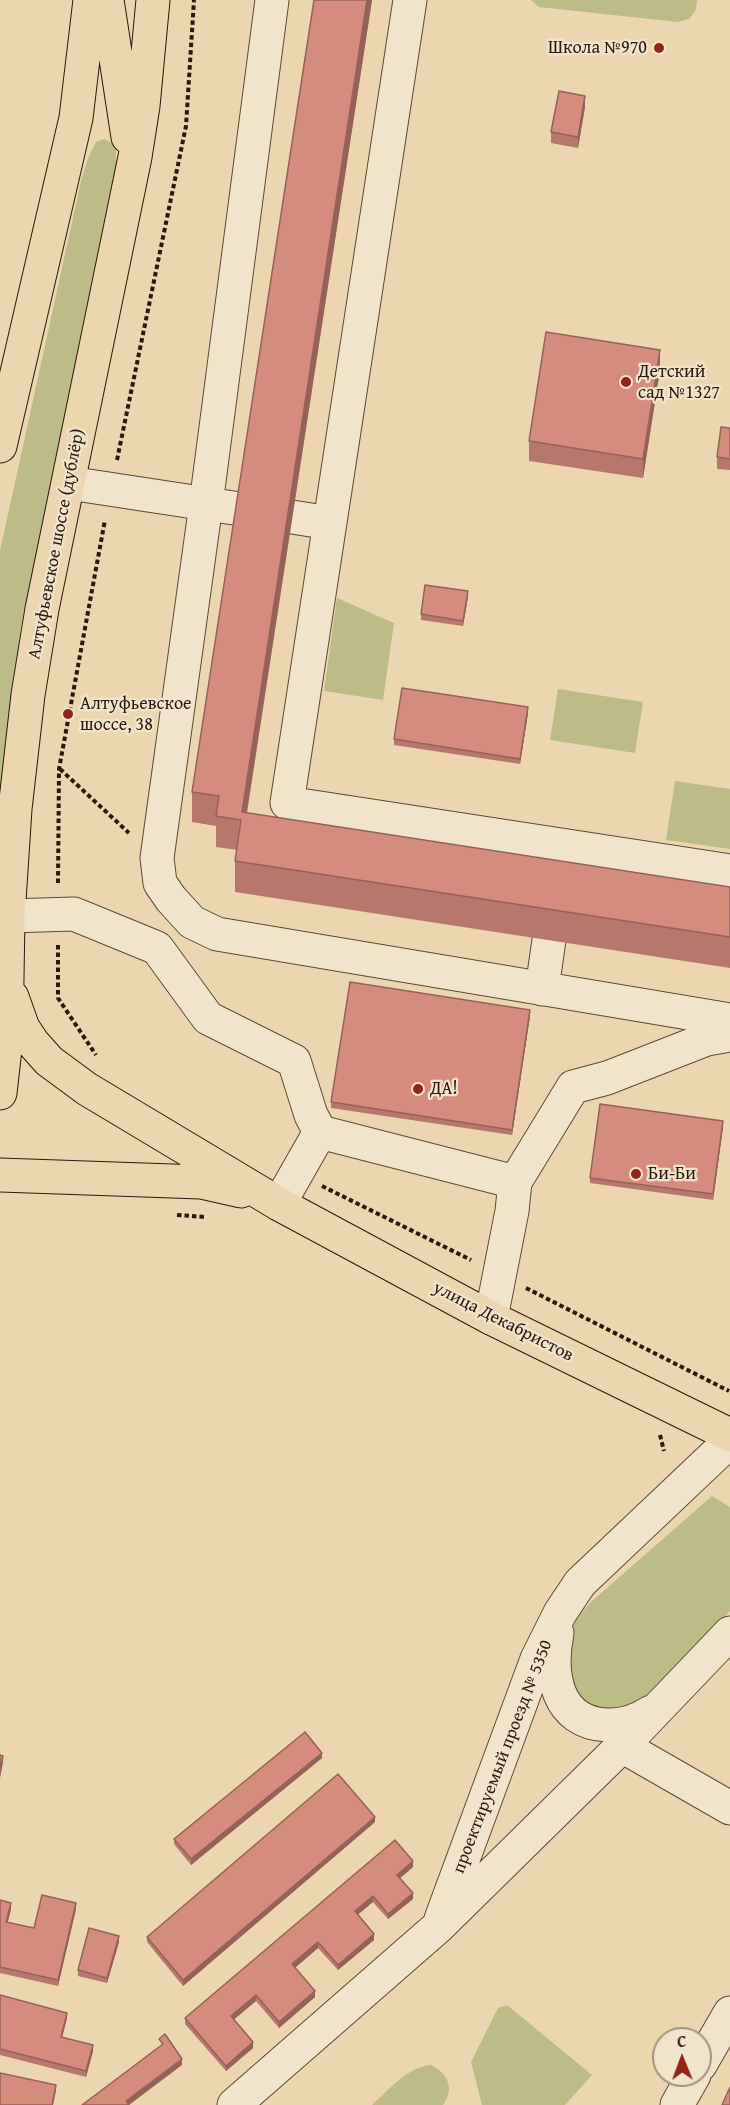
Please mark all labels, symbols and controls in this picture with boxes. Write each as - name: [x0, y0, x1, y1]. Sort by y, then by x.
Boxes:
- place label: Школа №970: [548, 37, 647, 59]
- marker: Школа №970: [652, 41, 666, 55]
- place label: Детский сад №1327: [638, 361, 720, 404]
- marker: Детский сад №1327: [619, 375, 633, 389]
- street label: Алтуфьевское шоссе (дублёр): [24, 427, 90, 661]
- place label: Алтуфьевское шоссе, 38: [80, 693, 192, 736]
- marker: Алтуфьевское шоссе, 38: [61, 707, 75, 721]
- place label: ДА!: [430, 1078, 458, 1100]
- marker: ДА!: [411, 1082, 425, 1096]
- place label: Би-Би: [648, 1163, 696, 1185]
- marker: Би-Би: [629, 1167, 643, 1181]
- street label: улица Декабристов: [429, 1277, 577, 1367]
- street label: проектируемый проезд № 5350: [448, 1637, 558, 1877]
- north arrow: [652, 2027, 712, 2087]
- text: С: [677, 2029, 686, 2053]

